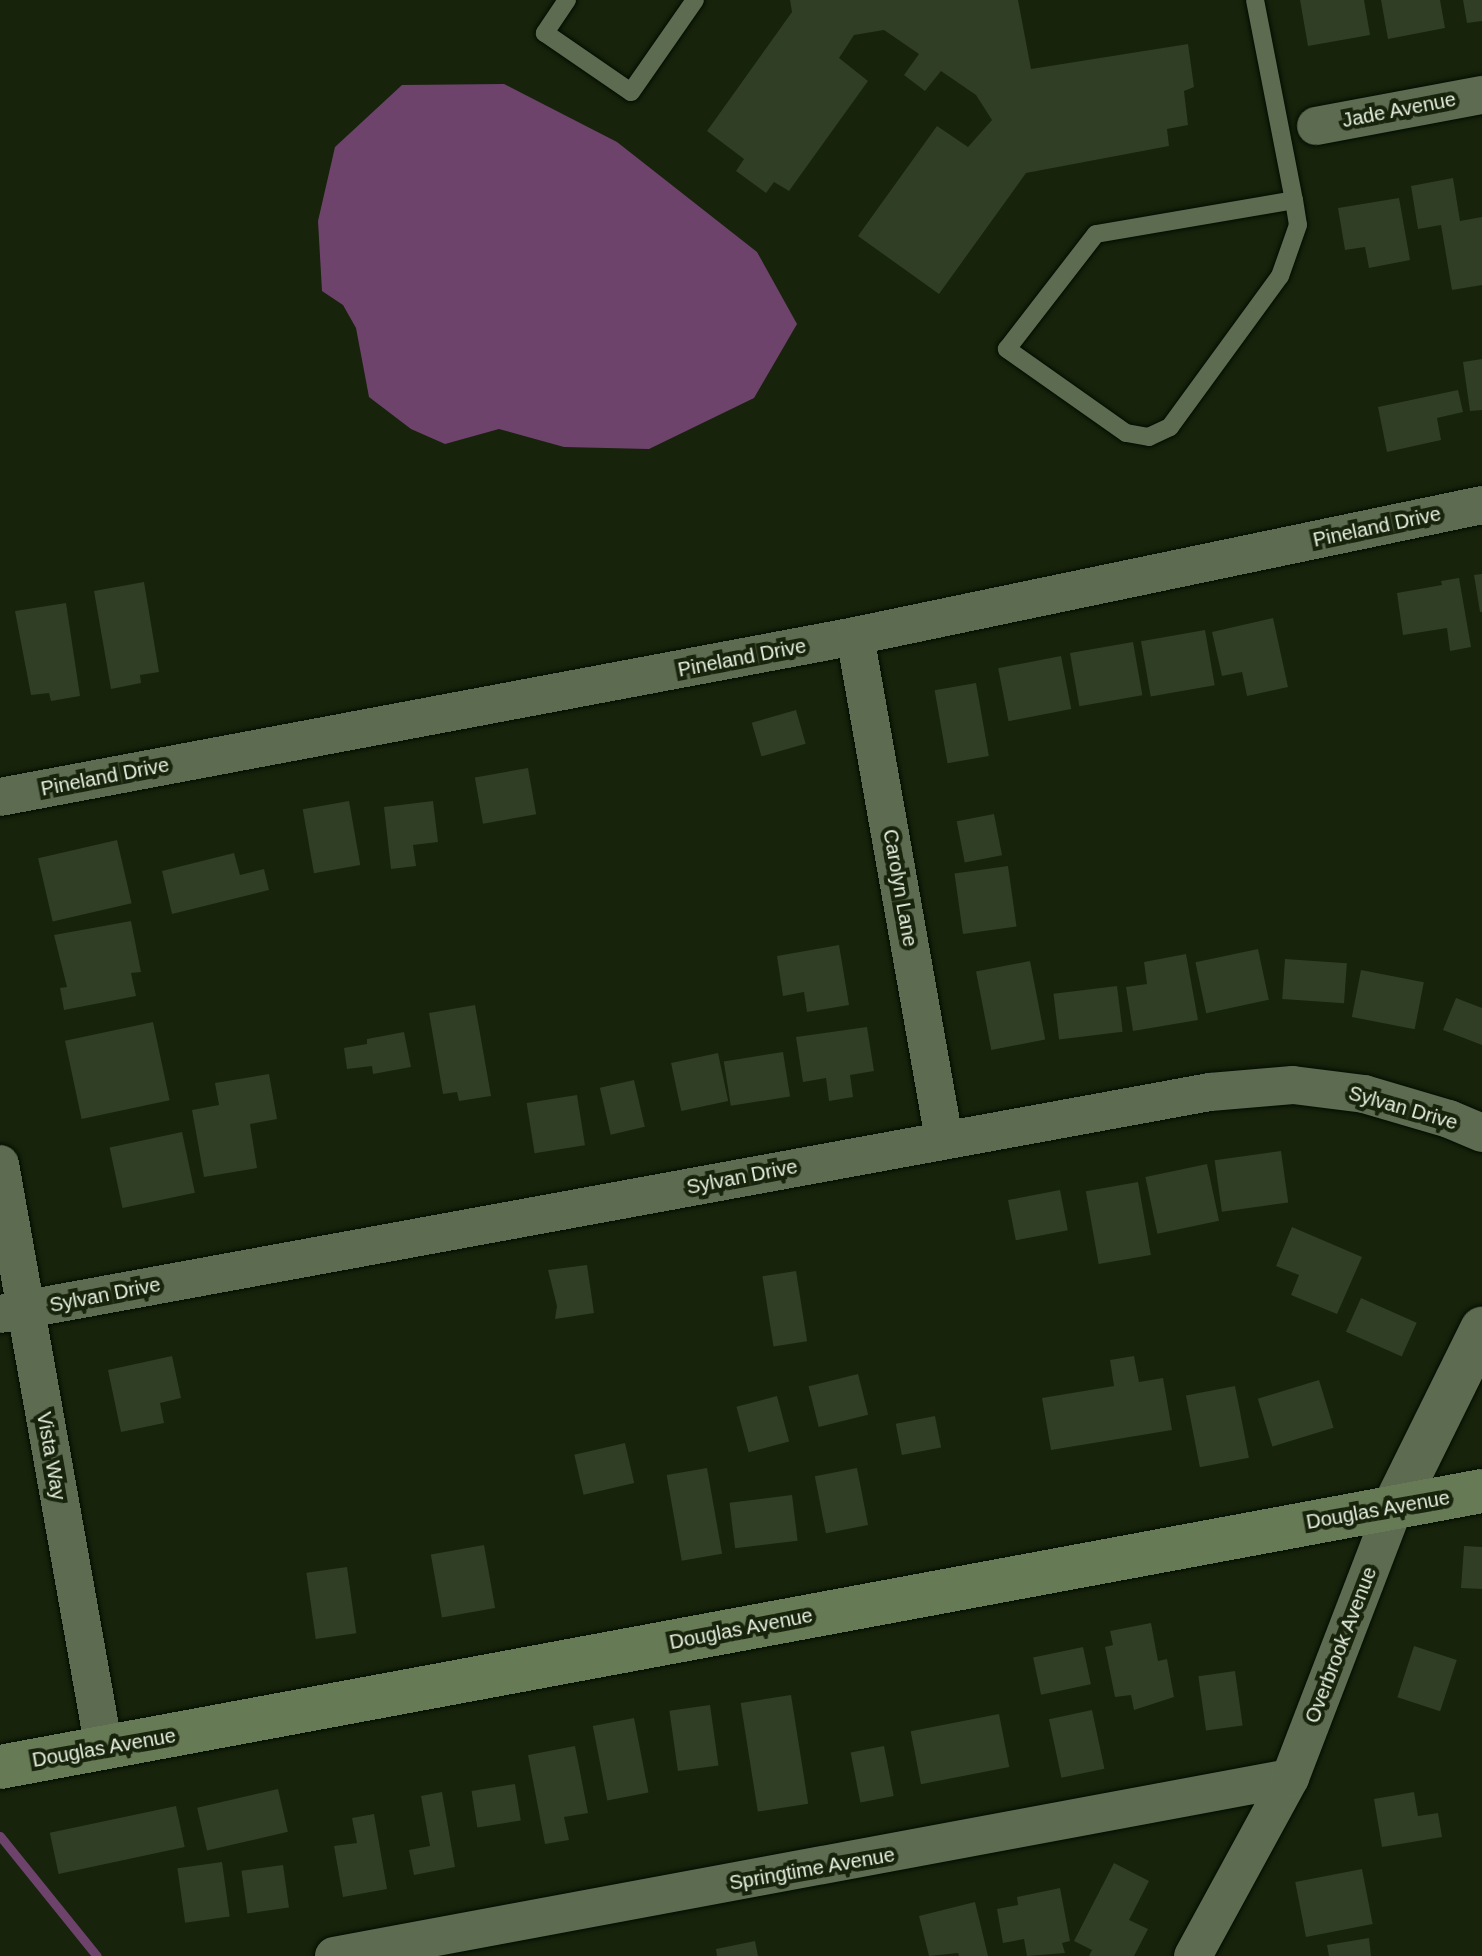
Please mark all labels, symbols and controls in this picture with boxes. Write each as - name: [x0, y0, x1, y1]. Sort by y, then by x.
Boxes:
- street label: Jade Avenue: [1340, 87, 1458, 133]
- street label: Pineland Drive: [1311, 502, 1443, 552]
- street label: Pineland Drive: [676, 634, 808, 682]
- street label: Pineland Drive: [39, 753, 171, 801]
- street label: Carolyn Lane: [878, 827, 922, 949]
- street label: Sylvan Drive: [1346, 1081, 1460, 1135]
- street label: Sylvan Drive: [685, 1155, 799, 1199]
- street label: Sylvan Drive: [48, 1273, 162, 1317]
- street label: Vista Way: [31, 1410, 71, 1502]
- street label: Douglas Avenue: [1304, 1485, 1452, 1535]
- street label: Overbrook Avenue: [1300, 1563, 1382, 1727]
- street label: Douglas Avenue: [667, 1603, 815, 1655]
- street label: Douglas Avenue: [30, 1723, 178, 1773]
- street label: Springtime Avenue: [727, 1843, 897, 1895]

